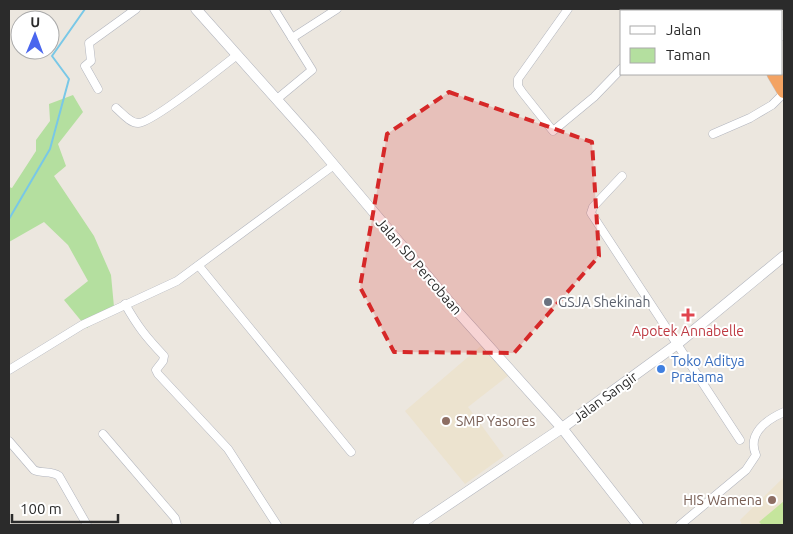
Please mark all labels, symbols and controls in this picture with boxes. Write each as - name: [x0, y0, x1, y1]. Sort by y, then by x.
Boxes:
- north arrow: [10, 10, 60, 60]
- legend: [620, 10, 783, 75]
- text: U: [30, 14, 40, 30]
- text: Jalan: [666, 21, 701, 38]
- text: Taman: [666, 46, 711, 63]
- street label: Jalan SD Percobaan: [373, 214, 465, 318]
- place label: GSJA Shekinah: [558, 294, 651, 310]
- marker: GSJA Shekinah: [542, 296, 554, 308]
- marker: Apotek Annabelle: [682, 309, 694, 321]
- place label: Apotek Annabelle: [632, 323, 744, 339]
- place label: Toko Aditya Pratama: [671, 353, 745, 385]
- marker: Toko Aditya Pratama: [655, 363, 667, 375]
- street label: Jalan Sangir: [570, 368, 641, 426]
- place label: SMP Yasores: [456, 413, 535, 429]
- marker: SMP Yasores: [440, 415, 452, 427]
- scale bar: [12, 492, 119, 524]
- place label: HIS Wamena: [683, 492, 762, 508]
- marker: HIS Wamena: [766, 494, 778, 506]
- text: 100 m: [20, 500, 62, 517]

